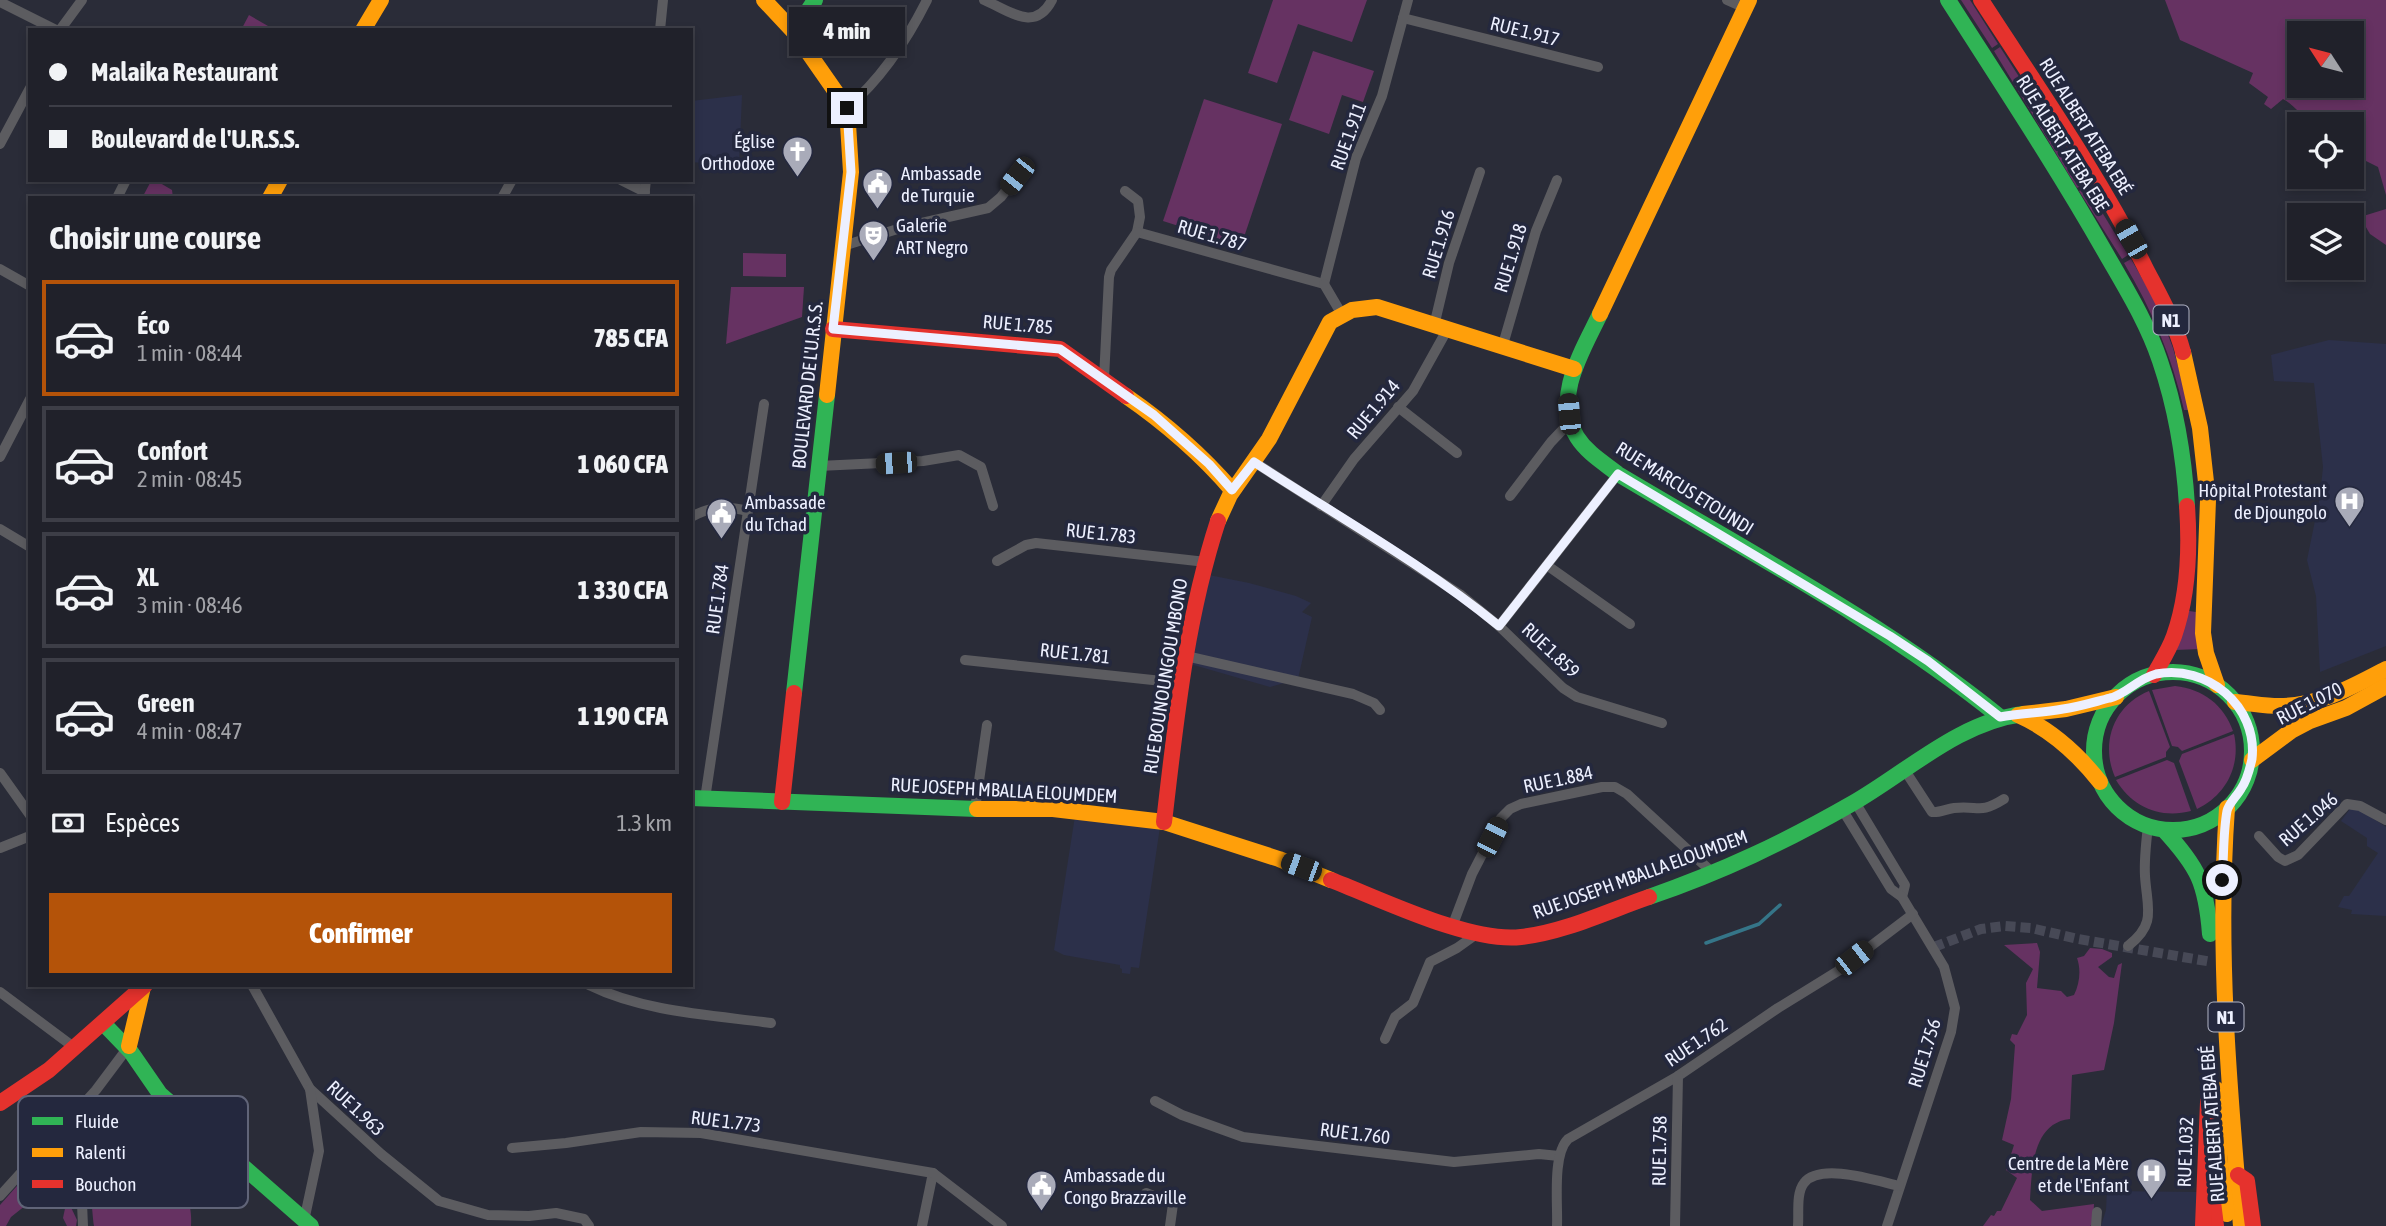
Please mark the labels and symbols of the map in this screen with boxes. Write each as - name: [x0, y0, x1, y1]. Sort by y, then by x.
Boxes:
- callout: 4 min: [789, 7, 905, 56]
- street label: RUE 1.917: [1488, 12, 1562, 50]
- north arrow: [2287, 21, 2364, 98]
- street label: RUE ALBERT ATEBA EBÉ: [2035, 54, 2137, 198]
- street label: RUE ALBERT ATEBA EBE: [2012, 71, 2114, 215]
- route end: [831, 92, 863, 124]
- street label: RUE 1.911: [1326, 99, 1370, 173]
- place label: Église Orthodoxe: [701, 130, 775, 174]
- church icon: Église Orthodoxe: [781, 135, 815, 179]
- car: [996, 153, 1039, 199]
- place label: Ambassade de Turquie: [901, 162, 982, 206]
- public building icon: Ambassade de Turquie: [861, 167, 895, 211]
- street label: RUE 1.916: [1417, 207, 1459, 281]
- place label: Galerie ART Negro: [896, 214, 968, 258]
- street label: RUE 1.787: [1175, 215, 1249, 255]
- car: [2112, 216, 2151, 262]
- theatre icon: Galerie ART Negro: [856, 219, 890, 263]
- street label: RUE 1.918: [1489, 221, 1531, 295]
- street label: BOULEVARD DE L'U.R.S.S.: [787, 300, 827, 470]
- road number: N1: [2154, 306, 2188, 334]
- street label: RUE 1.785: [982, 310, 1054, 338]
- street label: RUE 1.914: [1342, 375, 1404, 443]
- car: [1557, 392, 1582, 436]
- street label: RUE MARCUS ETOUNDI: [1612, 437, 1758, 539]
- car: [875, 451, 918, 475]
- place label: Hôpital Protestant de Djoungolo: [2198, 479, 2327, 523]
- hospital icon: Hôpital Protestant de Djoungolo: [2333, 484, 2367, 528]
- place label: Ambassade du Tchad: [745, 491, 826, 535]
- public building icon: Ambassade du Tchad: [705, 496, 739, 540]
- street label: RUE 1.783: [1065, 518, 1137, 548]
- street label: RUE 1.784: [701, 562, 733, 635]
- street label: RUE BOUNOUNGOU MBONO: [1139, 577, 1191, 775]
- street label: RUE 1.859: [1518, 618, 1584, 682]
- street label: RUE 1.781: [1039, 638, 1111, 668]
- street label: RUE 1.070: [2273, 677, 2345, 729]
- street label: RUE 1.884: [1521, 761, 1595, 797]
- street label: RUE JOSEPH MBALLA ELOUMDEM: [890, 773, 1118, 807]
- street label: RUE 1.046: [2274, 788, 2342, 850]
- car: [1474, 814, 1511, 860]
- street label: RUE JOSEPH MBALLA ELOUMDEM: [1530, 825, 1750, 923]
- car: [1278, 850, 1325, 884]
- route start: [2206, 864, 2238, 896]
- car: [1831, 937, 1878, 979]
- road number: N1: [2208, 1002, 2244, 1032]
- street label: RUE 1.762: [1661, 1013, 1731, 1071]
- street label: RUE 1.756: [1903, 1016, 1945, 1090]
- street label: RUE ALBERT ATEBA EBÉ: [2196, 1045, 2228, 1203]
- street label: RUE 1.963: [323, 1076, 389, 1140]
- legend: [18, 1096, 248, 1208]
- street label: RUE 1.773: [690, 1106, 762, 1136]
- text: Fluide: [75, 1110, 119, 1132]
- street label: RUE 1.758: [1647, 1115, 1671, 1186]
- street label: RUE 1.032: [2173, 1116, 2197, 1188]
- street label: RUE 1.760: [1319, 1118, 1391, 1148]
- text: Ralenti: [75, 1141, 126, 1163]
- place label: Centre de la Mère et de l'Enfant: [2008, 1152, 2129, 1196]
- hospital icon: Centre de la Mère et de l'Enfant: [2135, 1157, 2169, 1201]
- place label: Ambassade du Congo Brazzaville: [1064, 1164, 1186, 1208]
- public building icon: Ambassade du Congo Brazzaville: [1024, 1169, 1058, 1213]
- text: Bouchon: [75, 1173, 137, 1195]

